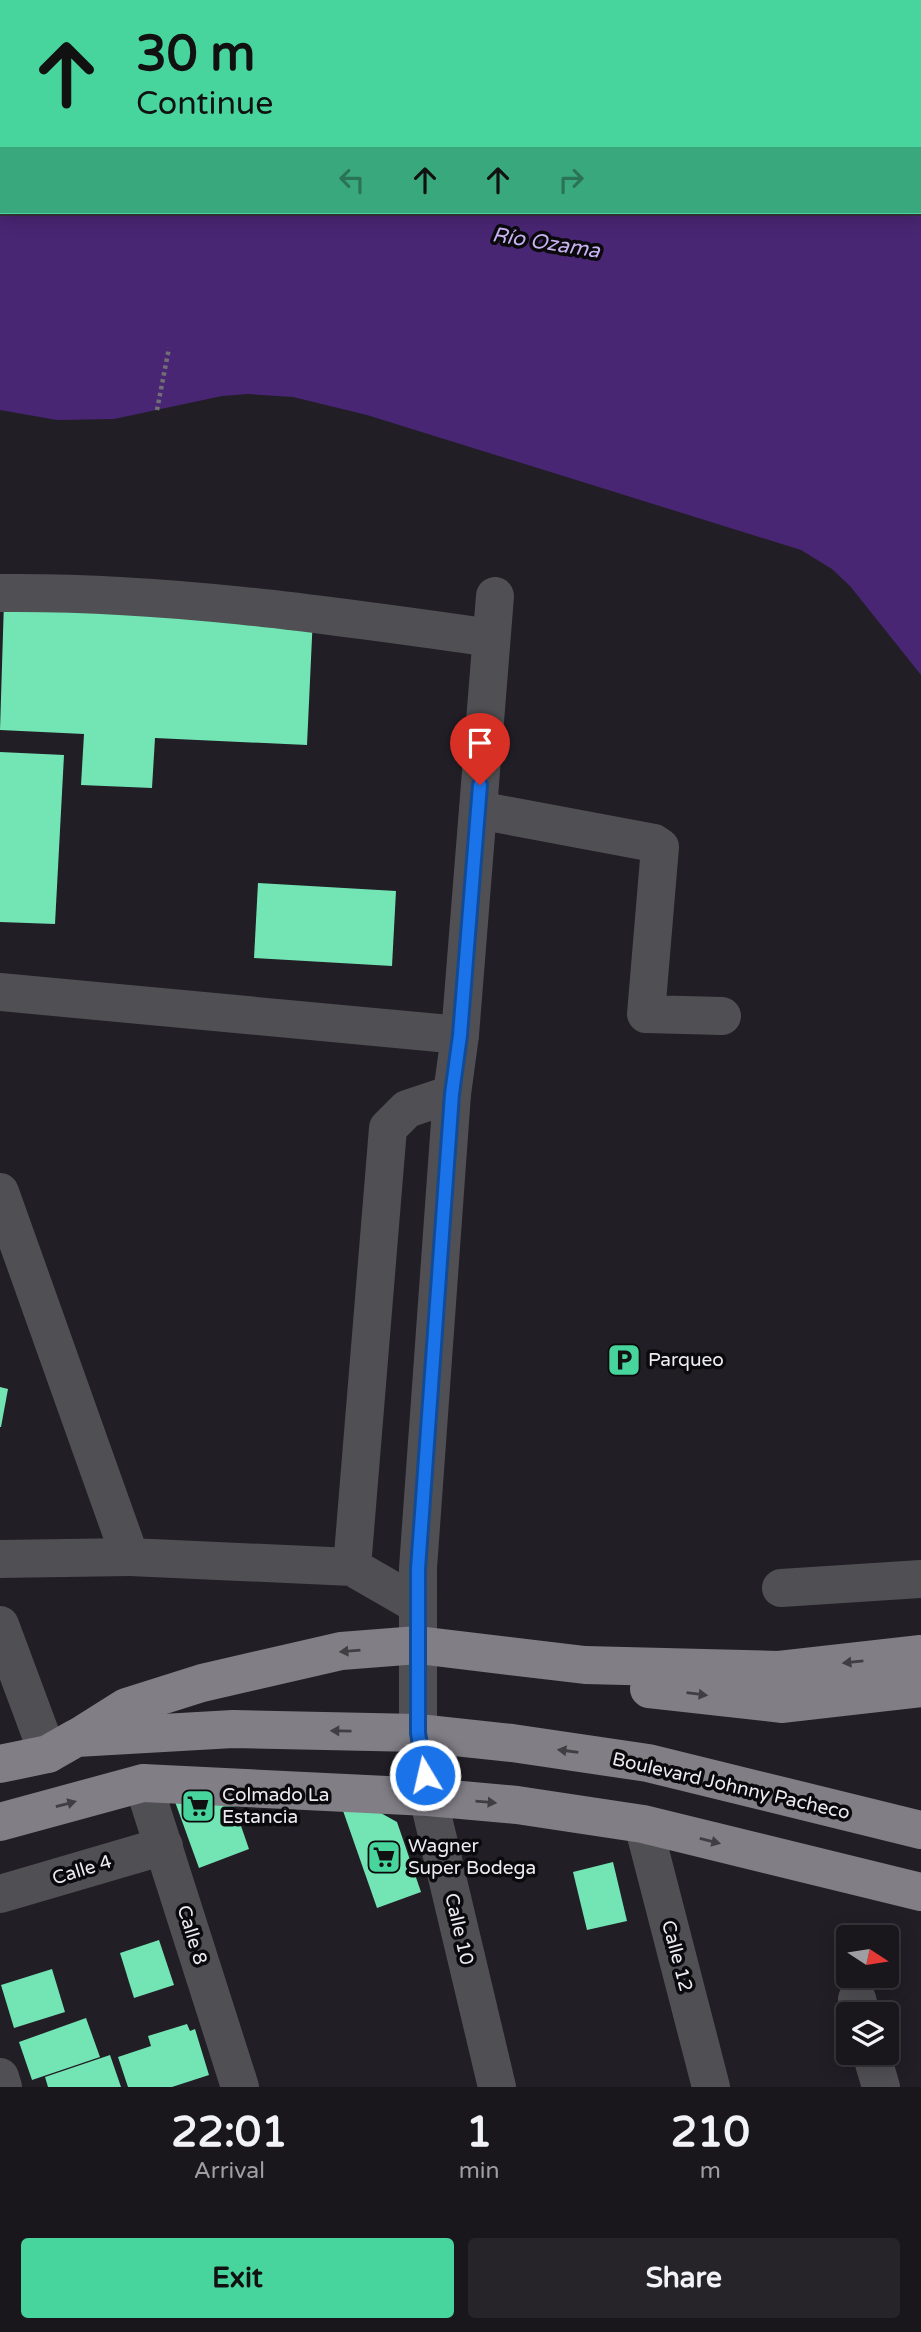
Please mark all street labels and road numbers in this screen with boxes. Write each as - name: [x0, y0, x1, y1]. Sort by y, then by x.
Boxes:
- street label: Boulevard Johnny Pacheco: [610, 1748, 852, 1824]
- street label: Calle 4: [50, 1851, 114, 1889]
- street label: Calle 10: [440, 1891, 478, 1967]
- street label: Calle 8: [173, 1903, 211, 1967]
- street label: Calle 12: [657, 1918, 697, 1994]

